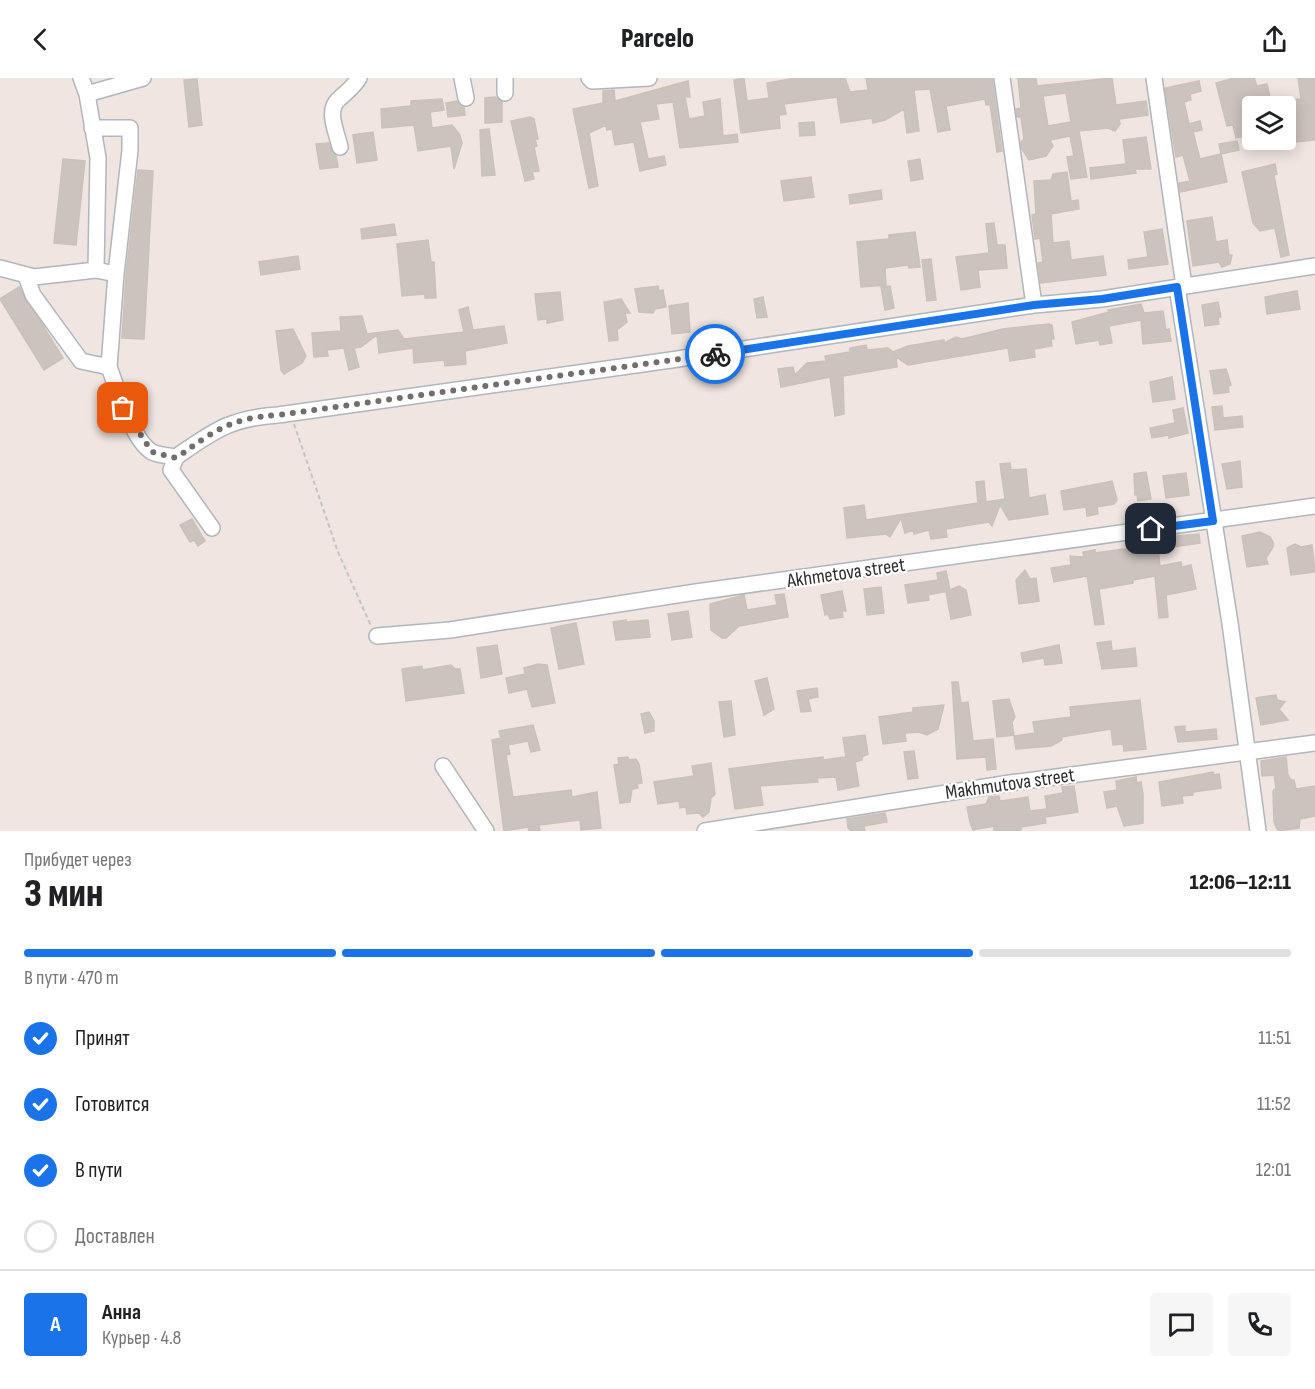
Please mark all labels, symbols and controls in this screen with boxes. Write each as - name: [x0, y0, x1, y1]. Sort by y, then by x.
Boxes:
- icon: back: [24, 23, 57, 56]
- text: Parcelo: [621, 23, 694, 55]
- icon: share: [1258, 23, 1291, 56]
- map controls: [1242, 96, 1296, 150]
- button: layers: [1242, 96, 1296, 150]
- courier: [685, 324, 745, 384]
- icon: bike: [699, 338, 732, 371]
- pin: [97, 382, 148, 433]
- icon: bag: [106, 391, 139, 424]
- pin: [1125, 503, 1176, 554]
- icon: home: [1134, 512, 1167, 545]
- street label: Akhmetova street: [784, 553, 907, 593]
- street label: Makhmutova street: [944, 763, 1076, 805]
- text: Прибудет через: [24, 848, 132, 872]
- text: 12:06–12:11: [1190, 869, 1291, 896]
- text: 3 мин: [24, 871, 103, 918]
- text: В пути · 470 m: [24, 966, 119, 990]
- icon: check: [24, 1022, 57, 1055]
- text: Принят: [75, 1025, 130, 1052]
- text: 11:51: [1258, 1026, 1291, 1050]
- icon: check: [24, 1088, 57, 1121]
- text: Готовится: [75, 1091, 149, 1118]
- text: 11:52: [1257, 1092, 1291, 1116]
- icon: check: [24, 1154, 57, 1187]
- text: В пути: [75, 1157, 123, 1184]
- text: 12:01: [1256, 1158, 1291, 1182]
- text: Доставлен: [75, 1223, 155, 1250]
- button: chat: [1150, 1293, 1213, 1356]
- button: phone: [1228, 1293, 1291, 1356]
- text: Анна: [102, 1299, 141, 1326]
- text: А: [50, 1311, 61, 1338]
- text: Курьер · 4.8: [102, 1326, 181, 1350]

